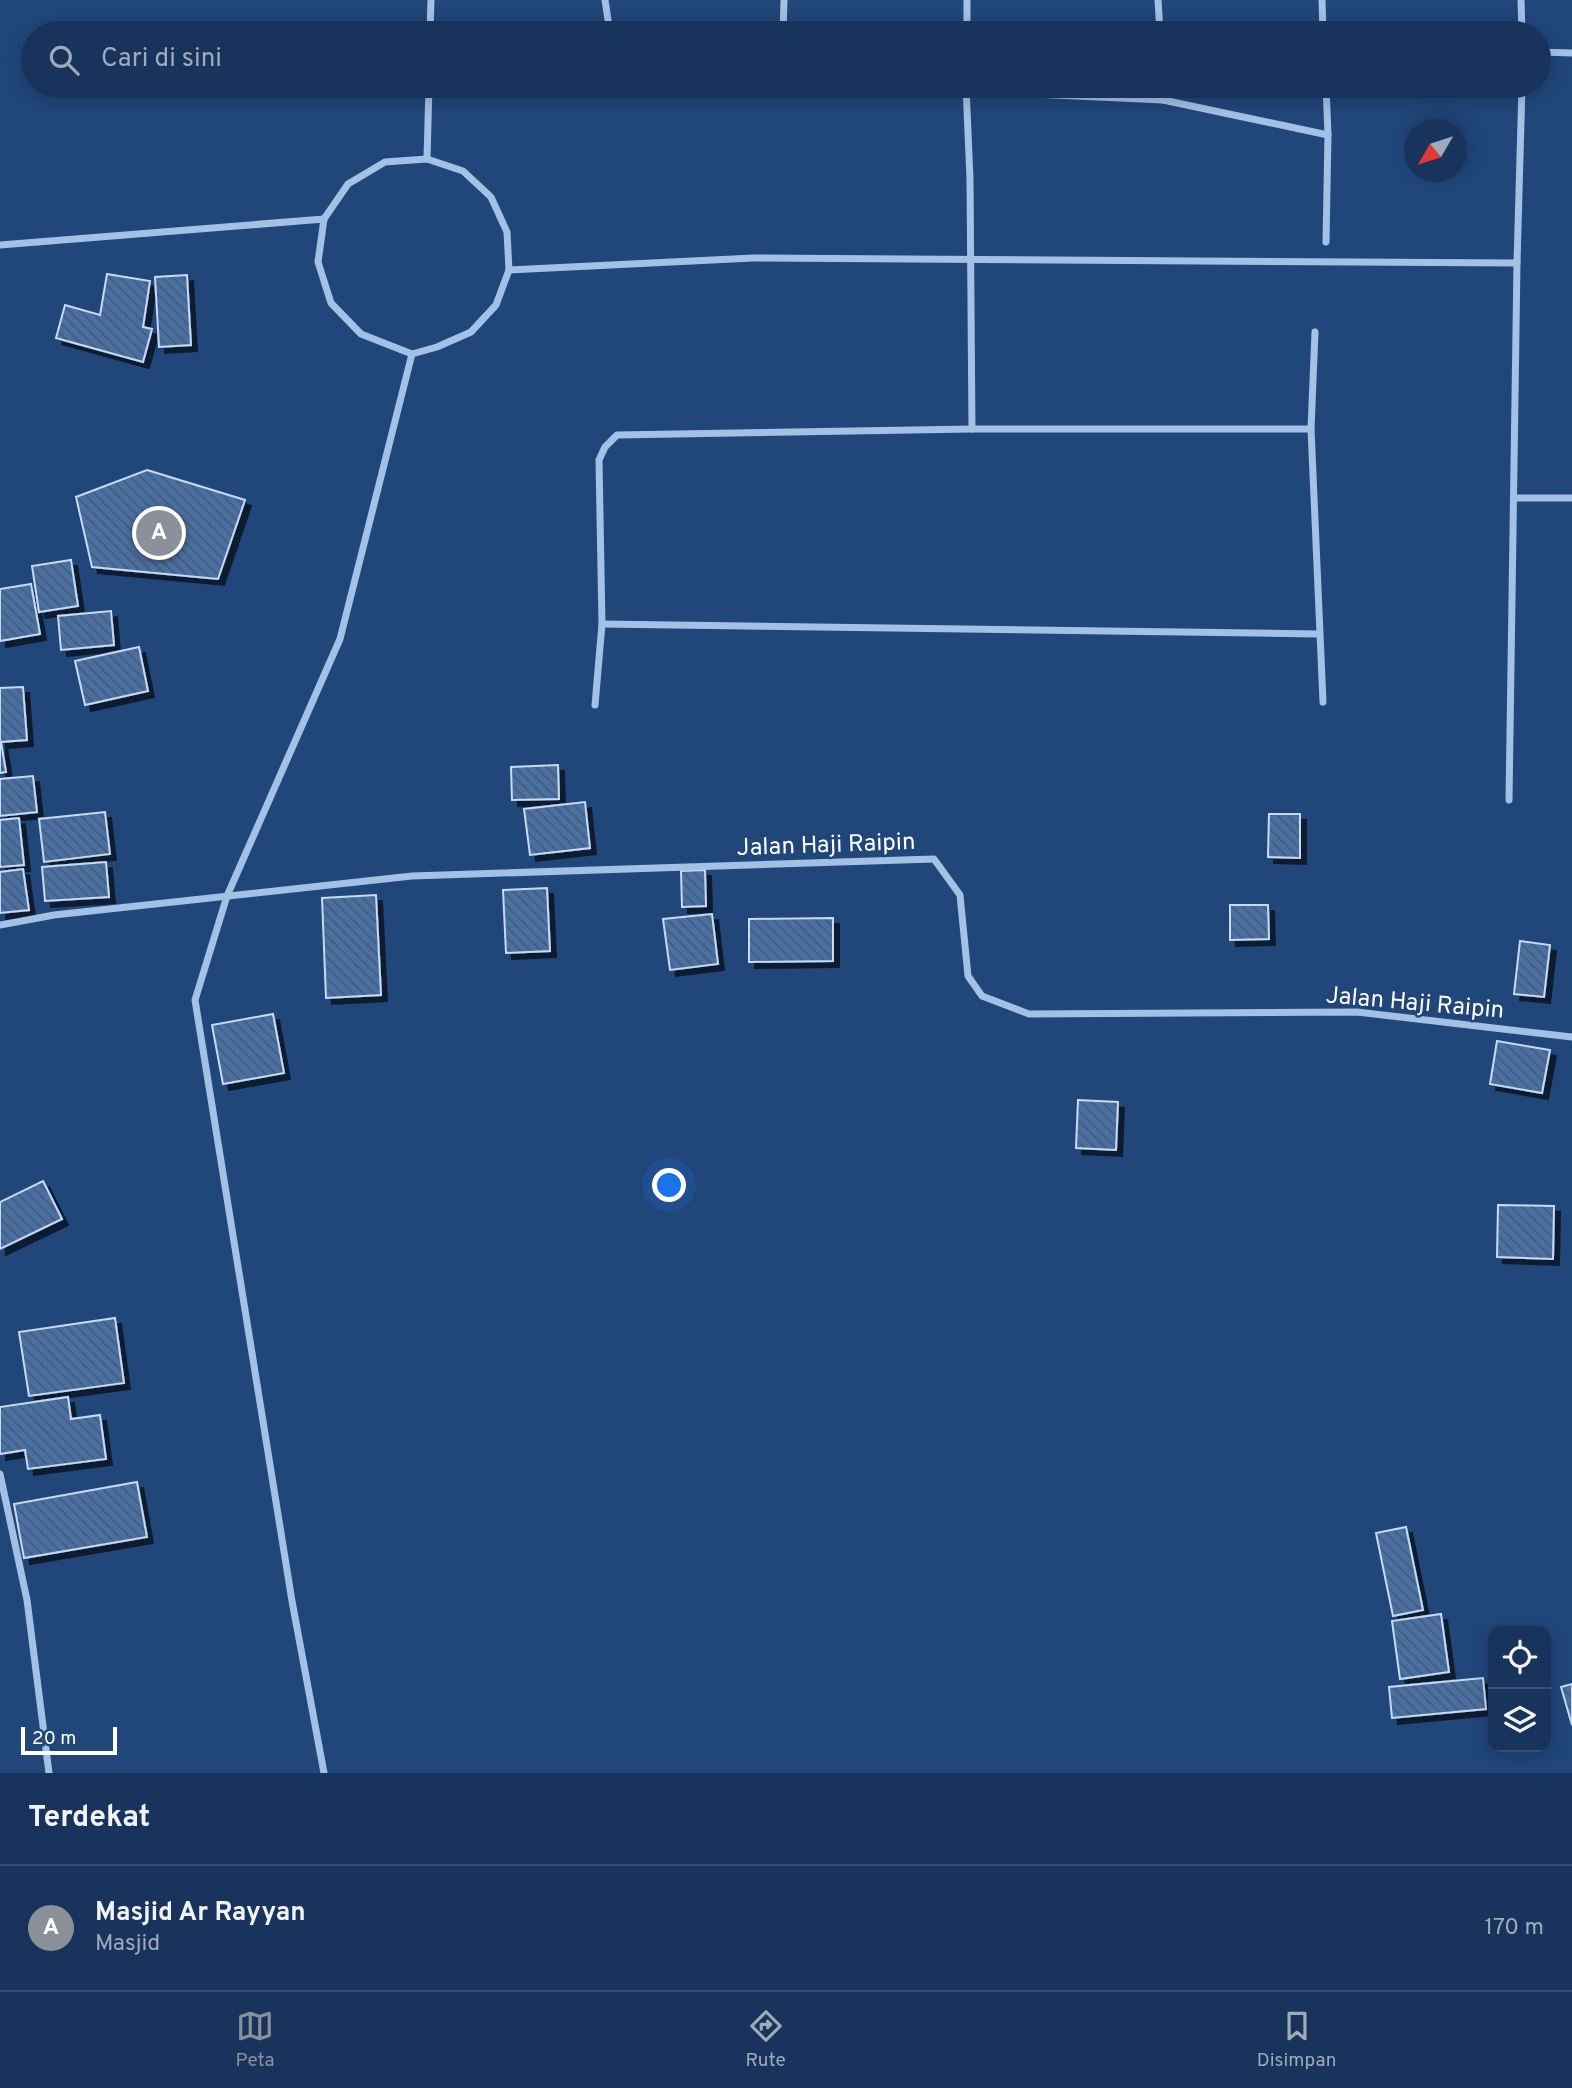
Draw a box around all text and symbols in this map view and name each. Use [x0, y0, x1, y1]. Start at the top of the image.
search box [21, 21, 1551, 98]
icon: search [45, 41, 83, 79]
text: Cari di sini [101, 43, 222, 76]
north arrow [1404, 119, 1467, 182]
pin: A [136, 507, 182, 559]
street label: Jalan Haji Raipin [736, 828, 916, 864]
street label: Jalan Haji Raipin [1324, 981, 1505, 1027]
your location [652, 1168, 686, 1202]
map controls [1488, 1626, 1551, 1752]
button: locate [1488, 1626, 1551, 1689]
button: layers [1488, 1689, 1551, 1752]
scale bar [21, 1724, 117, 1756]
text: 20 m [32, 1727, 76, 1751]
text: Terdekat [28, 1800, 150, 1837]
text: Masjid Ar Rayyan [95, 1897, 306, 1930]
text: A [43, 1914, 59, 1943]
text: 170 m [1485, 1914, 1544, 1943]
text: Masjid [95, 1930, 160, 1959]
tab: Peta [235, 2007, 275, 2073]
tab: Rute [745, 2007, 786, 2073]
tab: Disimpan [1257, 2007, 1337, 2073]

